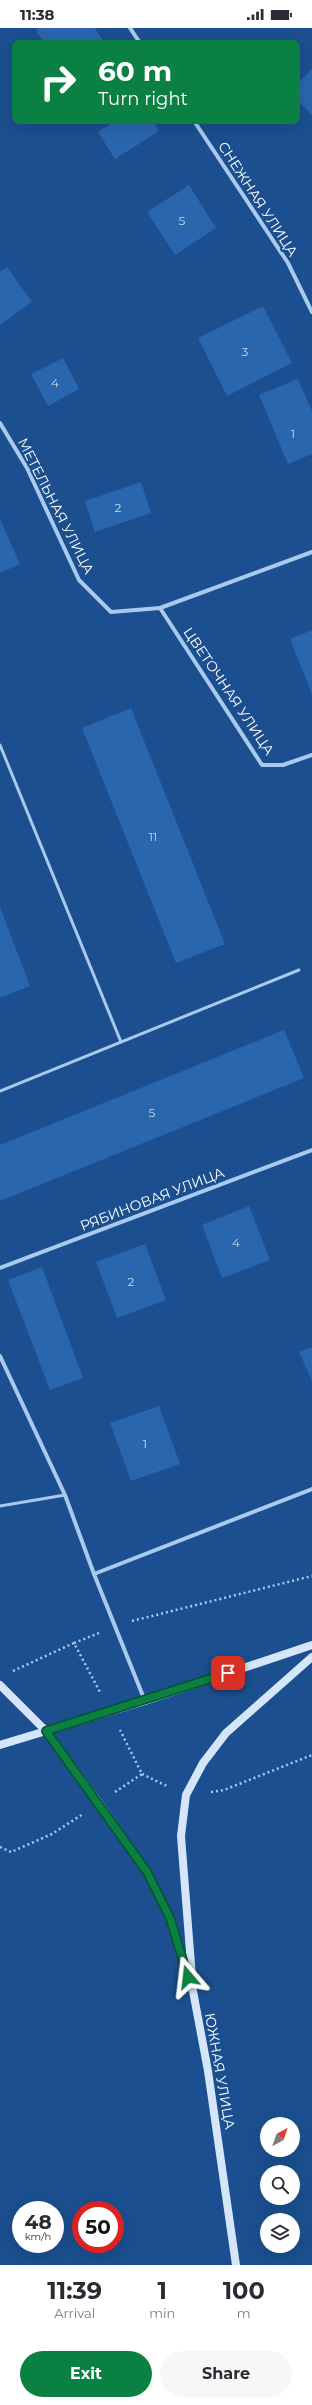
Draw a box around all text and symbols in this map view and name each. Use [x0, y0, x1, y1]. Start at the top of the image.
text: 11:38 [20, 5, 54, 24]
text: 60 m [98, 54, 172, 88]
icon: right [32, 56, 84, 108]
text: Turn right [98, 88, 188, 110]
street label: СНЕЖНАЯ УЛИЦА [214, 138, 302, 260]
house number: 5 [179, 213, 186, 228]
house number: 3 [242, 344, 249, 359]
house number: 4 [51, 375, 59, 390]
house number: 1 [291, 426, 295, 441]
street label: МЕТЕЛЬНАЯ УЛИЦА [14, 435, 98, 578]
house number: 2 [115, 500, 122, 515]
street label: ЦВЕТОЧНАЯ УЛИЦА [179, 624, 279, 759]
house number: 11 [149, 829, 157, 844]
house number: 5 [149, 1105, 156, 1120]
street label: РЯБИНОВАЯ УЛИЦА [77, 1163, 227, 1235]
house number: 4 [232, 1235, 240, 1250]
house number: 2 [128, 1274, 135, 1289]
house number: 1 [143, 1436, 147, 1451]
pin [211, 1656, 245, 1690]
icon: arrive [217, 1662, 239, 1684]
position arrow [167, 1956, 209, 1998]
street label: ЮЖНАЯ УЛИЦА [201, 2011, 239, 2131]
north arrow [260, 2117, 300, 2157]
map controls [260, 2117, 300, 2253]
button: search [260, 2165, 300, 2205]
speed limit sign: 50 [72, 2201, 124, 2253]
text: 48 [24, 2210, 52, 2234]
button: layers [260, 2213, 300, 2253]
text: km/h [25, 2230, 51, 2243]
text: 11:39 [47, 2276, 102, 2305]
text: 1 [158, 2276, 167, 2305]
text: 100 [223, 2276, 265, 2305]
text: Arrival [54, 2305, 95, 2321]
text: min [149, 2305, 175, 2321]
text: m [237, 2305, 251, 2321]
button: Exit [20, 2351, 152, 2397]
button: Share [160, 2351, 292, 2397]

